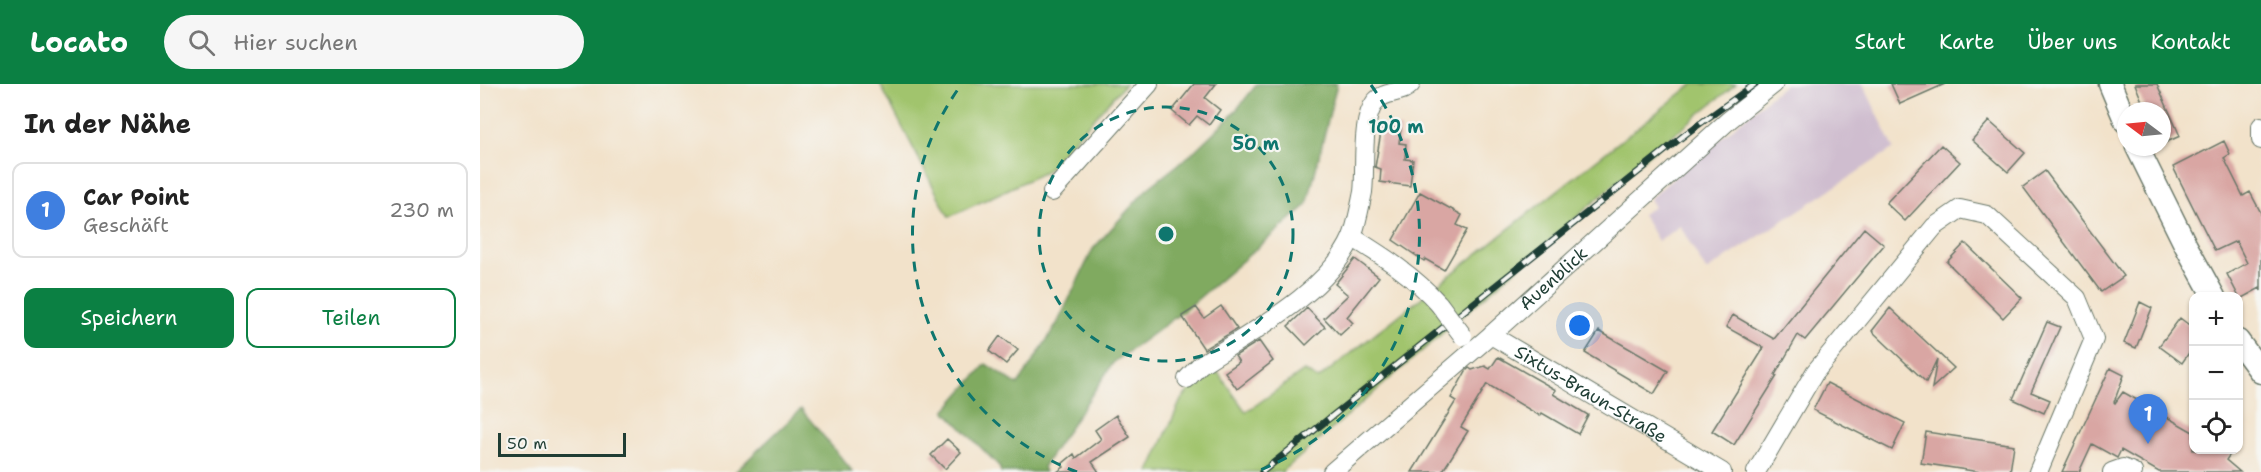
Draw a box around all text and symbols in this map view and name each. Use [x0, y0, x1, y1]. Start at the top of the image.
search box [164, 15, 584, 69]
text: Locato [30, 23, 128, 61]
icon: search [185, 26, 218, 59]
text: Hier suchen [233, 28, 358, 57]
text: Start [1855, 28, 1906, 56]
text: Karte [1939, 28, 1995, 56]
text: Über uns [2028, 28, 2118, 56]
text: Kontakt [2151, 28, 2231, 56]
north arrow [2117, 102, 2171, 156]
text: In der Nähe [24, 106, 191, 141]
text: 100 m [1368, 115, 1424, 139]
text: 50 m [1233, 132, 1280, 156]
text: Car Point [83, 183, 190, 212]
text: 1 [41, 197, 50, 223]
text: 230 m [389, 197, 454, 223]
text: Geschäft [83, 212, 169, 238]
centre of rings [1156, 224, 1176, 244]
street label: Auenblick [1514, 242, 1593, 316]
button: Speichern [24, 288, 234, 348]
button: Teilen [246, 288, 456, 348]
map controls [2189, 292, 2243, 454]
button: + [2189, 292, 2243, 346]
your location [1565, 311, 1594, 340]
street label: Sixtus-Braun-Straße [1510, 340, 1671, 449]
button: − [2189, 346, 2243, 400]
pin: 1 [2128, 394, 2168, 444]
button: locate [2189, 400, 2243, 454]
scale bar [498, 430, 626, 458]
text: 50 m [507, 433, 547, 454]

